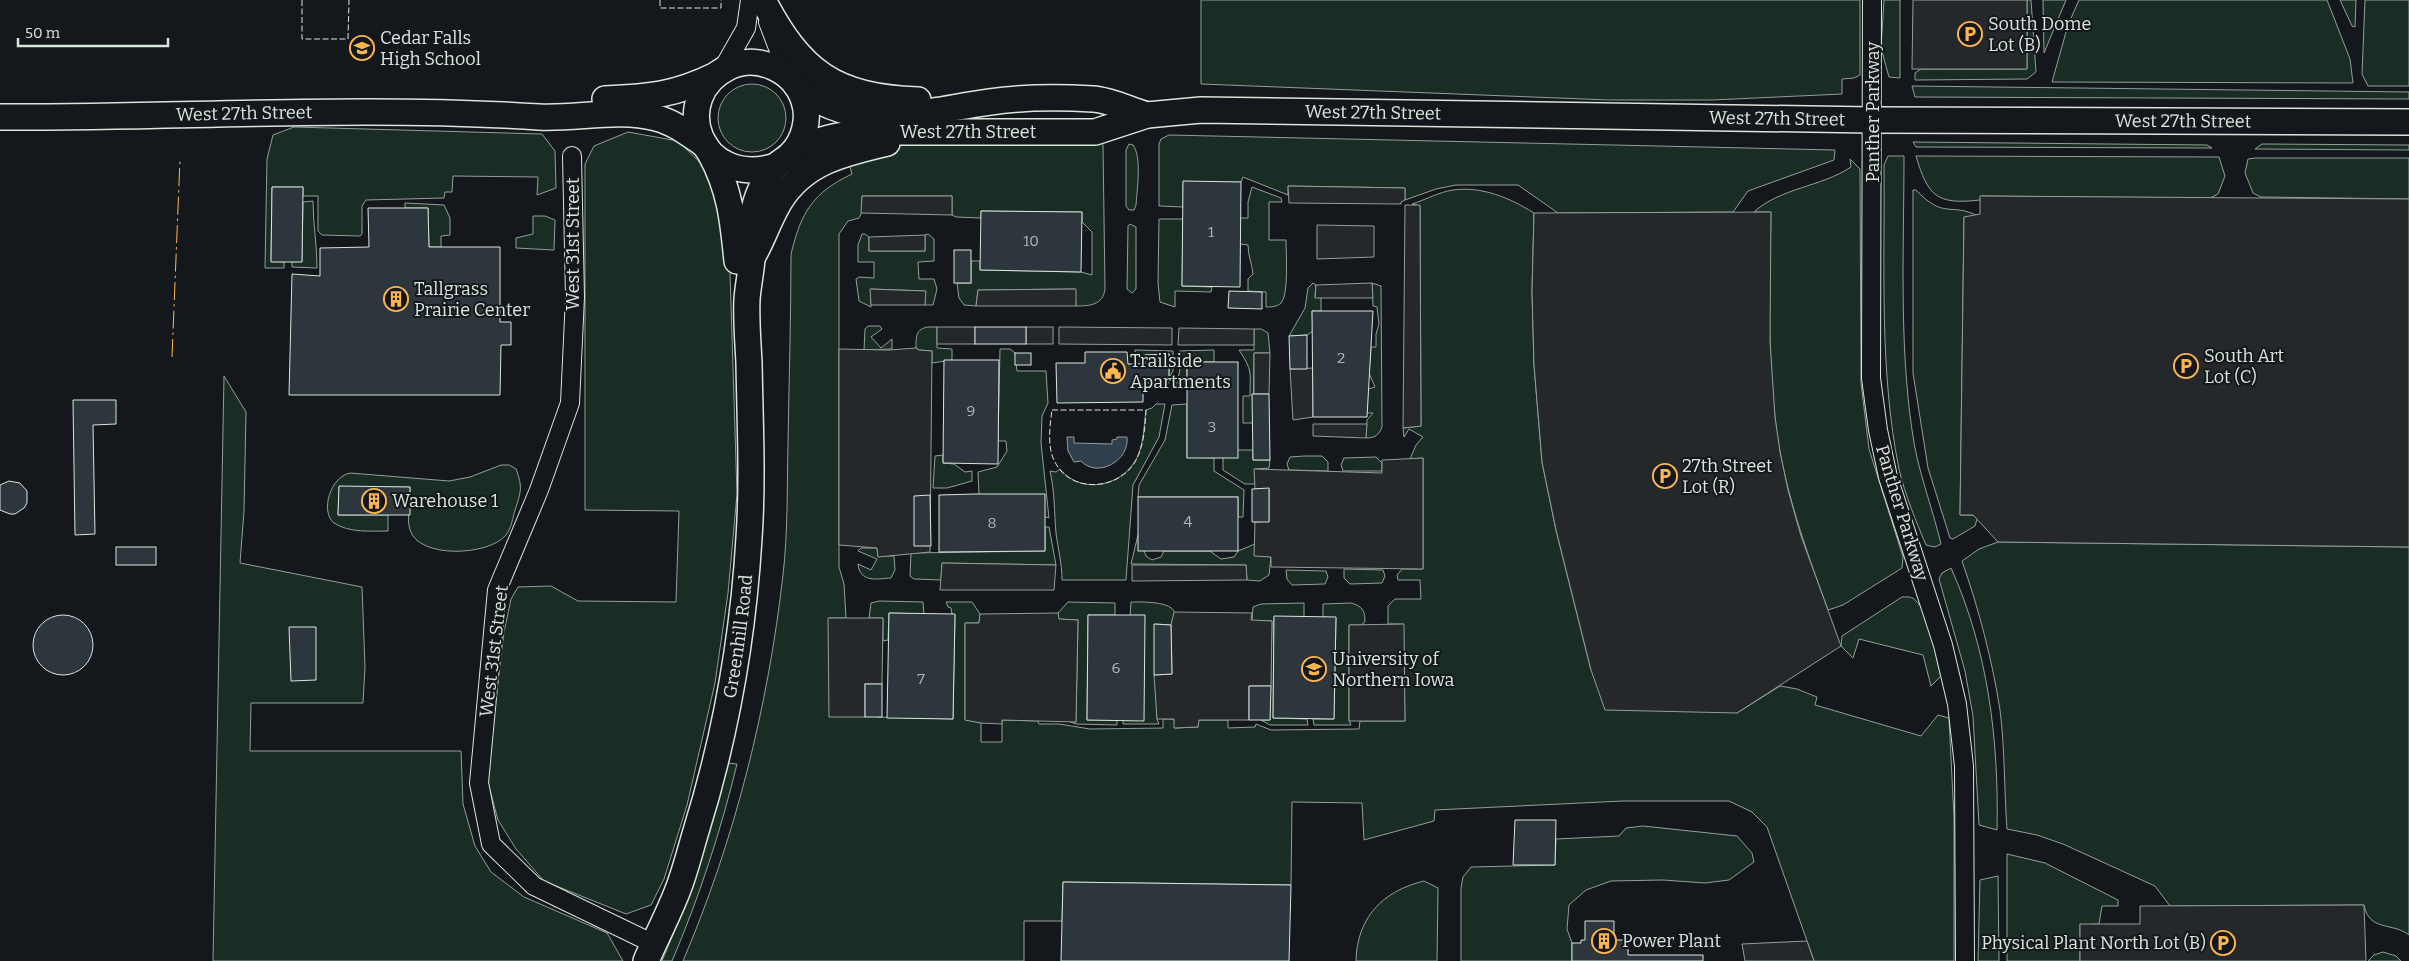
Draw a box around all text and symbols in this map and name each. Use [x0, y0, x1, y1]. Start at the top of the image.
place label: South Dome Lot (B) [1988, 13, 2091, 56]
scale bar [18, 15, 168, 47]
parking icon: South Dome Lot (B) [1957, 21, 1983, 47]
text: 50 m [25, 24, 61, 42]
place label: Cedar Falls High School [380, 27, 481, 70]
school or university icon: Cedar Falls High School [349, 35, 375, 61]
street label: Panther Parkway [1862, 41, 1884, 183]
street label: West 27th Street [176, 101, 313, 126]
street label: West 27th Street [1305, 101, 1442, 125]
street label: West 27th Street [1709, 107, 1846, 131]
street label: West 27th Street [2115, 110, 2252, 132]
street label: West 27th Street [900, 121, 1037, 143]
street label: West 31st Street [562, 177, 584, 310]
house number: 1 [1208, 223, 1214, 241]
house number: 10 [1023, 232, 1039, 250]
place label: Tallgrass Prairie Center [414, 278, 530, 321]
building icon: Tallgrass Prairie Center [383, 286, 409, 312]
place label: South Art Lot (C) [2204, 345, 2285, 388]
house number: 2 [1337, 349, 1345, 367]
place label: Trailside Apartments [1130, 350, 1231, 393]
parking icon: South Art Lot (C) [2173, 353, 2199, 379]
public building icon: Trailside Apartments [1100, 358, 1126, 384]
house number: 9 [967, 402, 975, 420]
house number: 3 [1208, 418, 1216, 436]
street label: Panther Parkway [1871, 442, 1933, 584]
place label: 27th Street Lot (R) [1682, 455, 1773, 498]
parking icon: 27th Street Lot (R) [1652, 463, 1678, 489]
building icon: Warehouse 1 [361, 488, 387, 514]
place label: Warehouse 1 [392, 490, 499, 512]
house number: 4 [1184, 513, 1193, 531]
house number: 8 [987, 514, 997, 532]
street label: Greenhill Road [718, 573, 757, 700]
street label: West 31st Street [475, 583, 513, 718]
place label: University of Northern Iowa [1332, 648, 1454, 691]
school or university icon: University of Northern Iowa [1301, 656, 1327, 682]
house number: 6 [1112, 659, 1121, 677]
house number: 7 [917, 670, 925, 688]
building icon: Power Plant [1591, 928, 1617, 954]
place label: Power Plant [1622, 930, 1722, 952]
parking icon: Physical Plant North Lot (B) [2210, 930, 2236, 956]
place label: Physical Plant North Lot (B) [1981, 932, 2206, 954]

